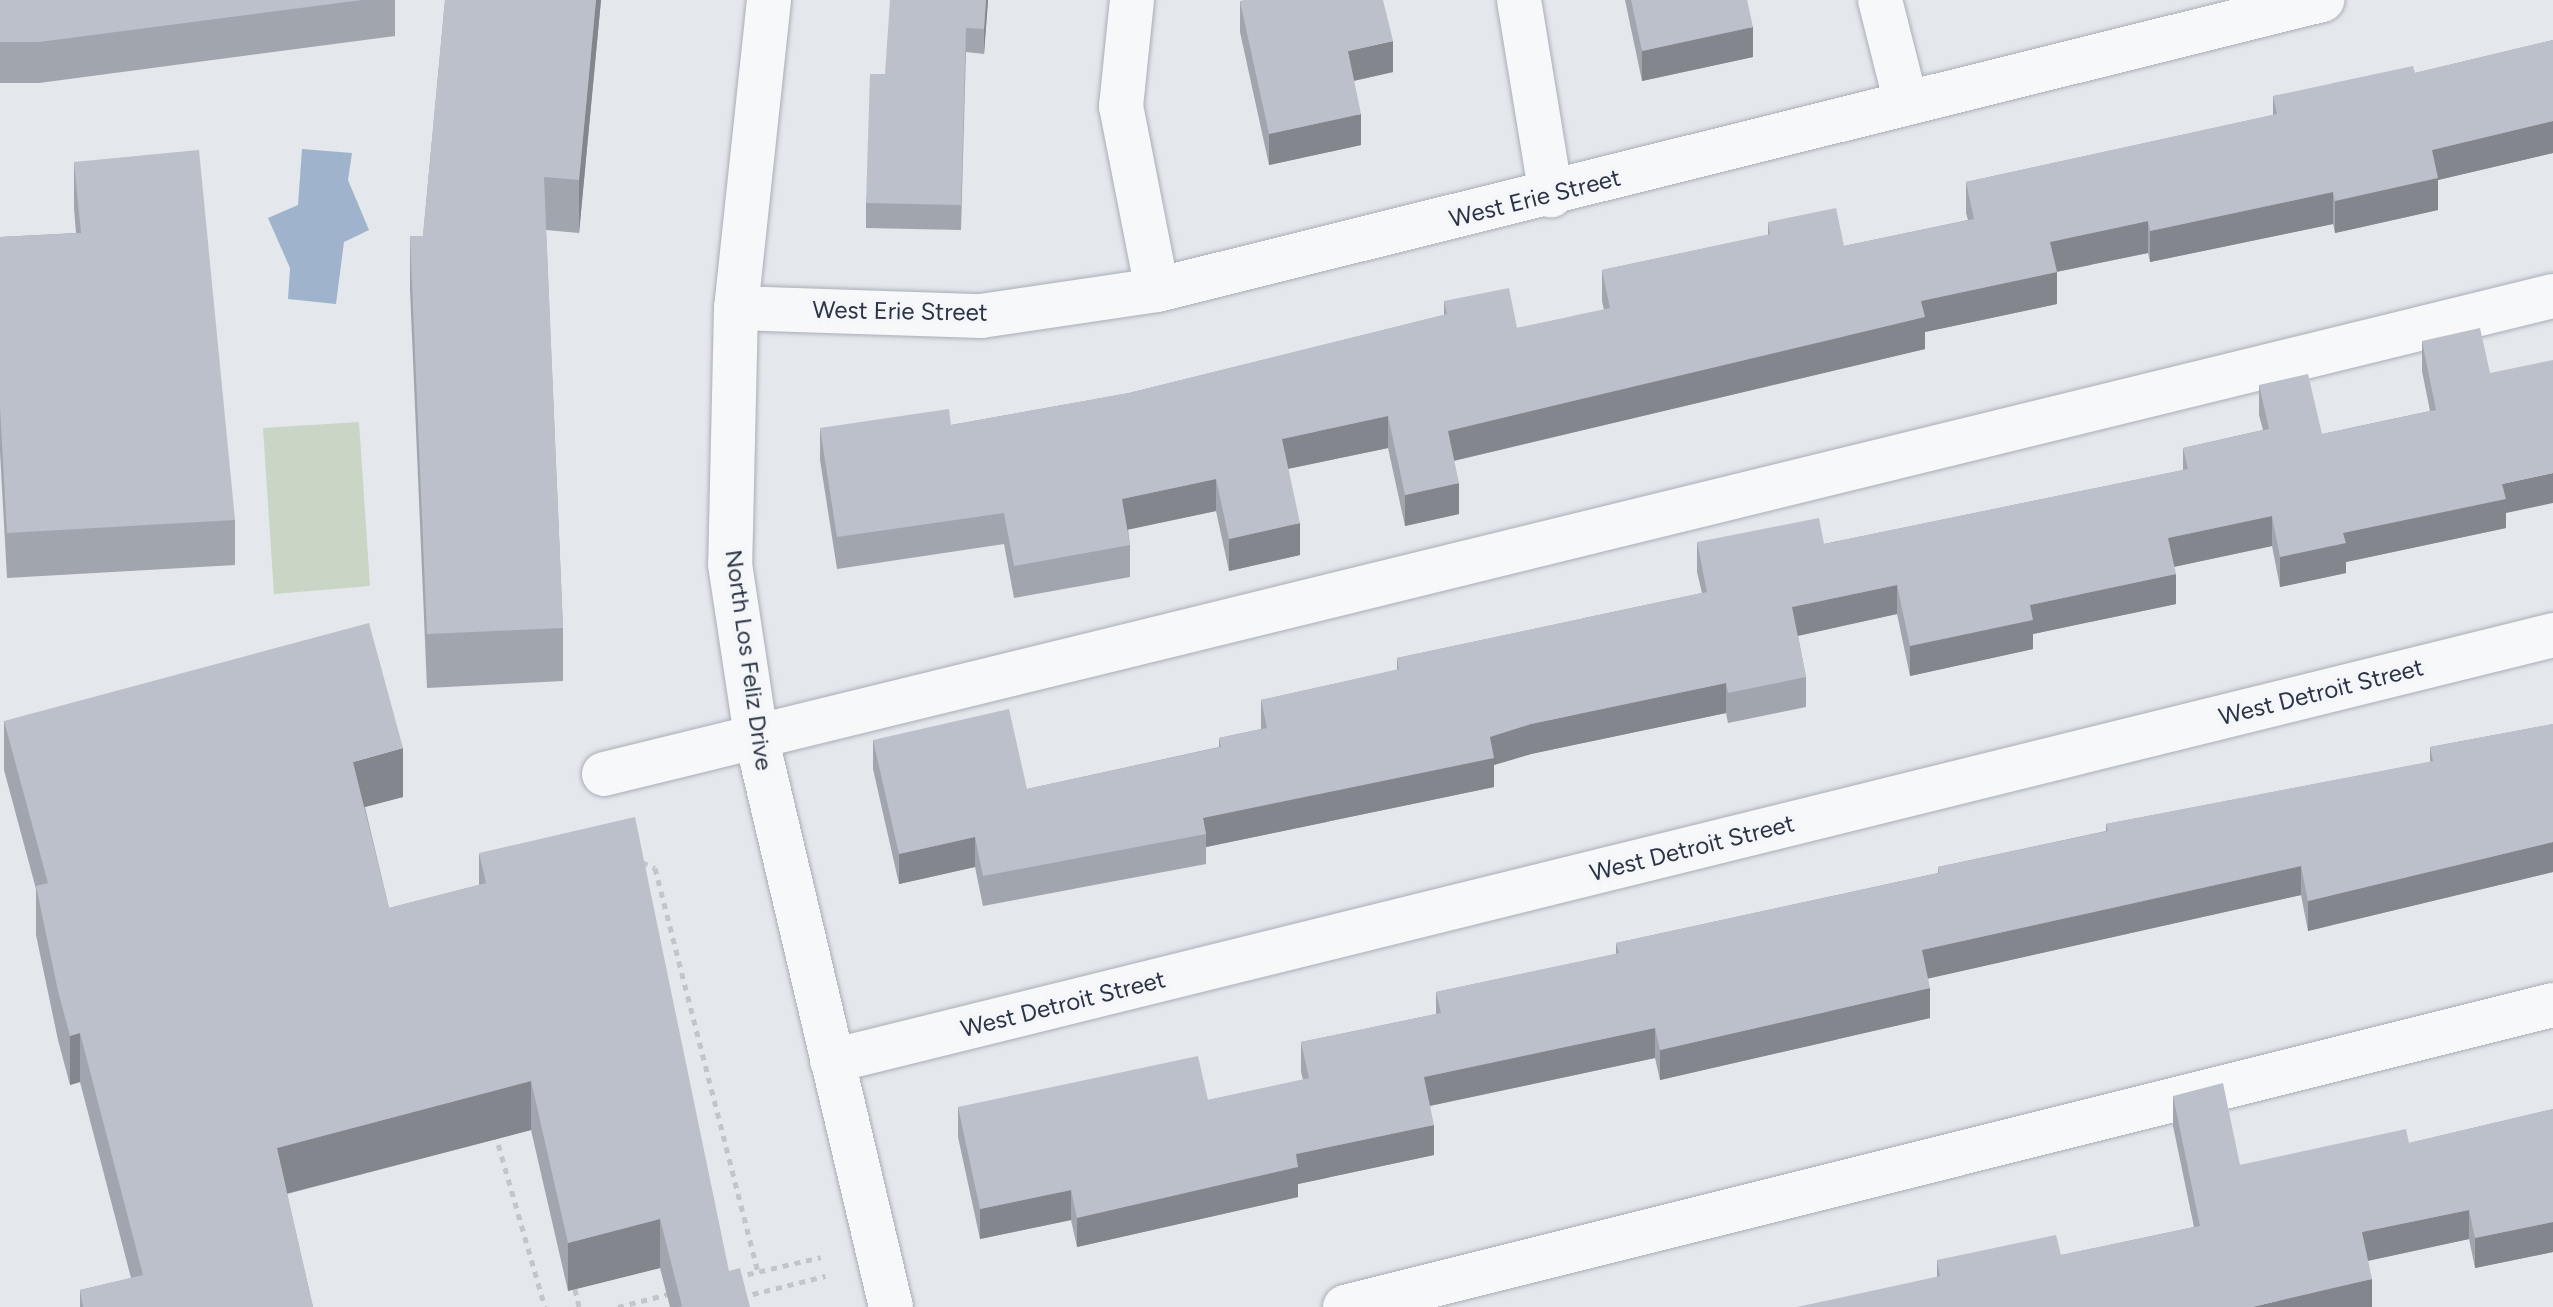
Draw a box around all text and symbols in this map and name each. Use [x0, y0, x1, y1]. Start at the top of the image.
street label: West Erie Street [1446, 163, 1624, 233]
street label: West Erie Street [812, 295, 988, 327]
street label: North Los Feliz Drive [719, 548, 779, 772]
street label: West Detroit Street [2216, 653, 2426, 731]
street label: West Detroit Street [1587, 809, 1797, 887]
street label: West Detroit Street [958, 965, 1168, 1043]

